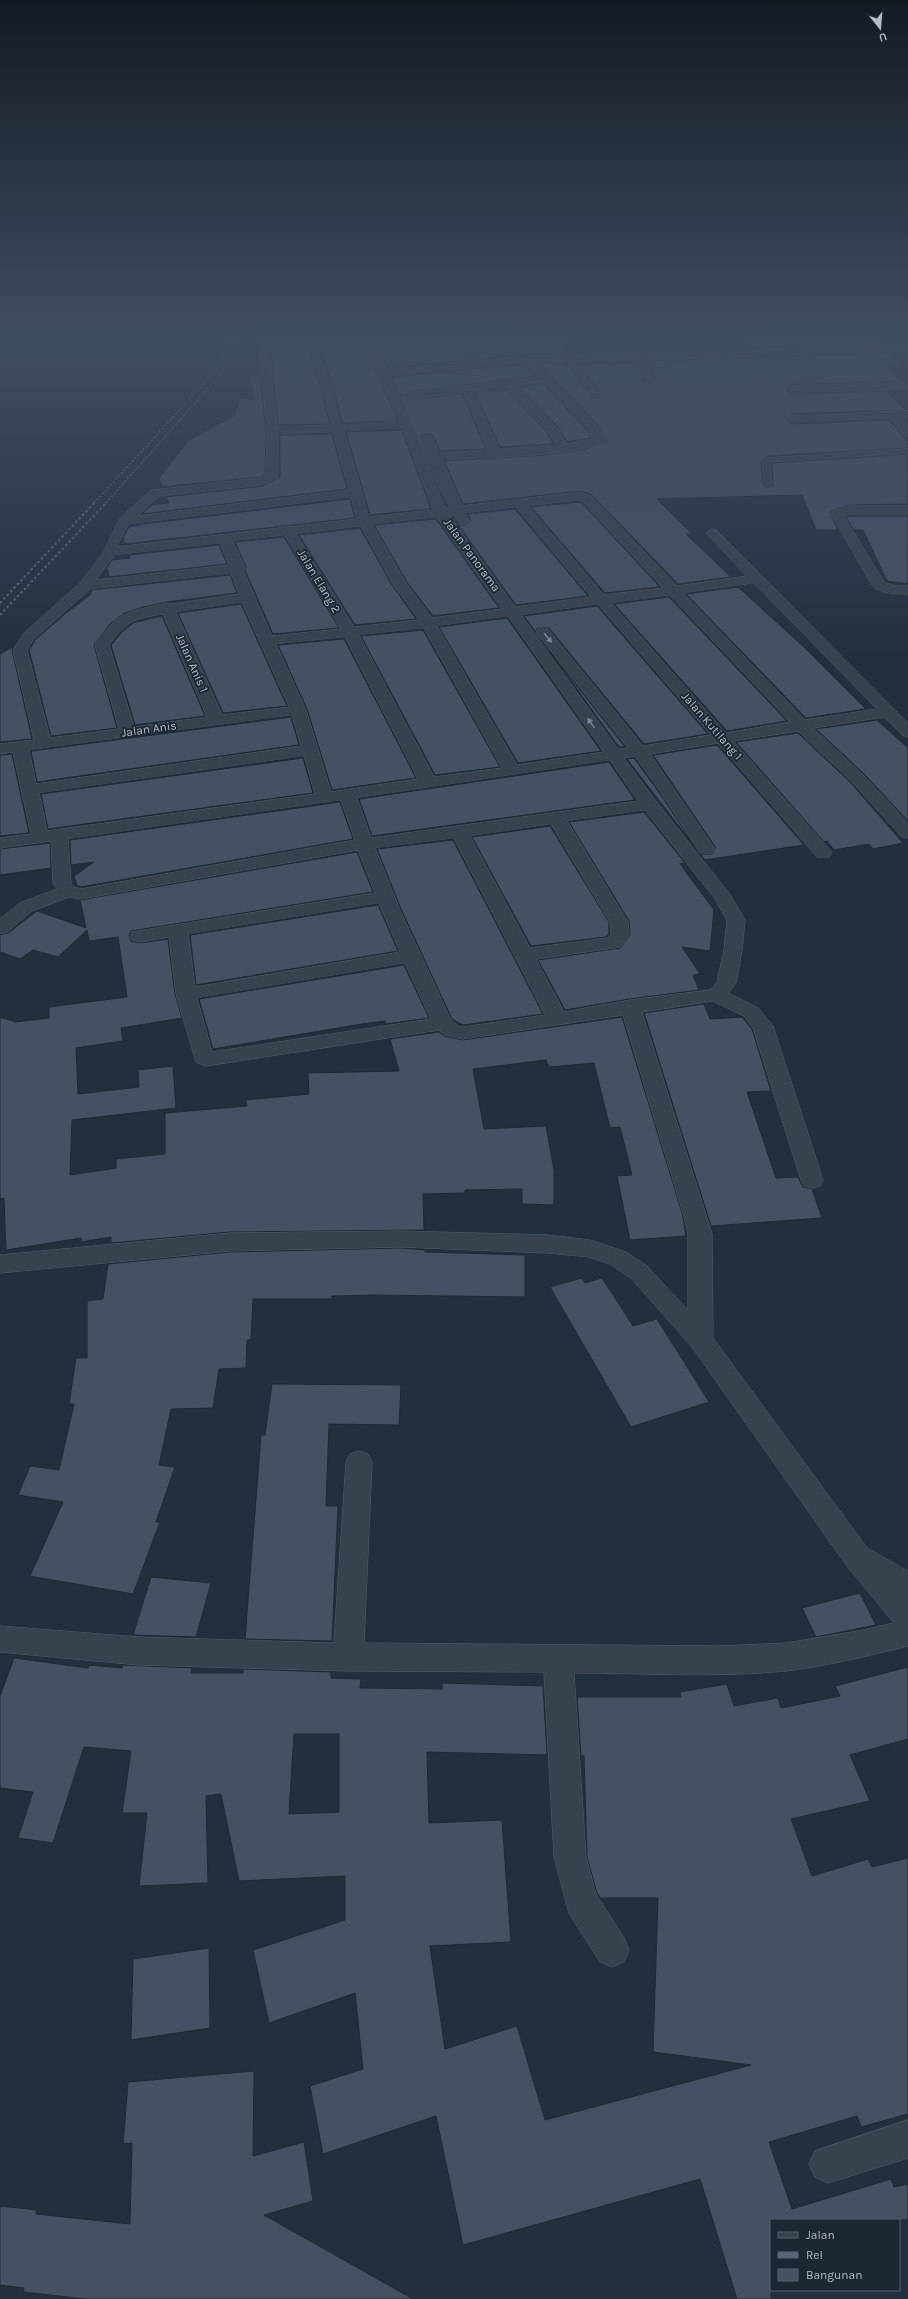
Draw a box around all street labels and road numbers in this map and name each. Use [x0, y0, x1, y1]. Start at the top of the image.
street label: Jalan Panorama [441, 516, 503, 594]
street label: Jalan Elang 2 [294, 547, 344, 616]
street label: Jalan Anis 1 [173, 632, 211, 694]
street label: Jalan Kutilang 1 [679, 689, 745, 763]
street label: Jalan Anis [121, 718, 177, 740]

